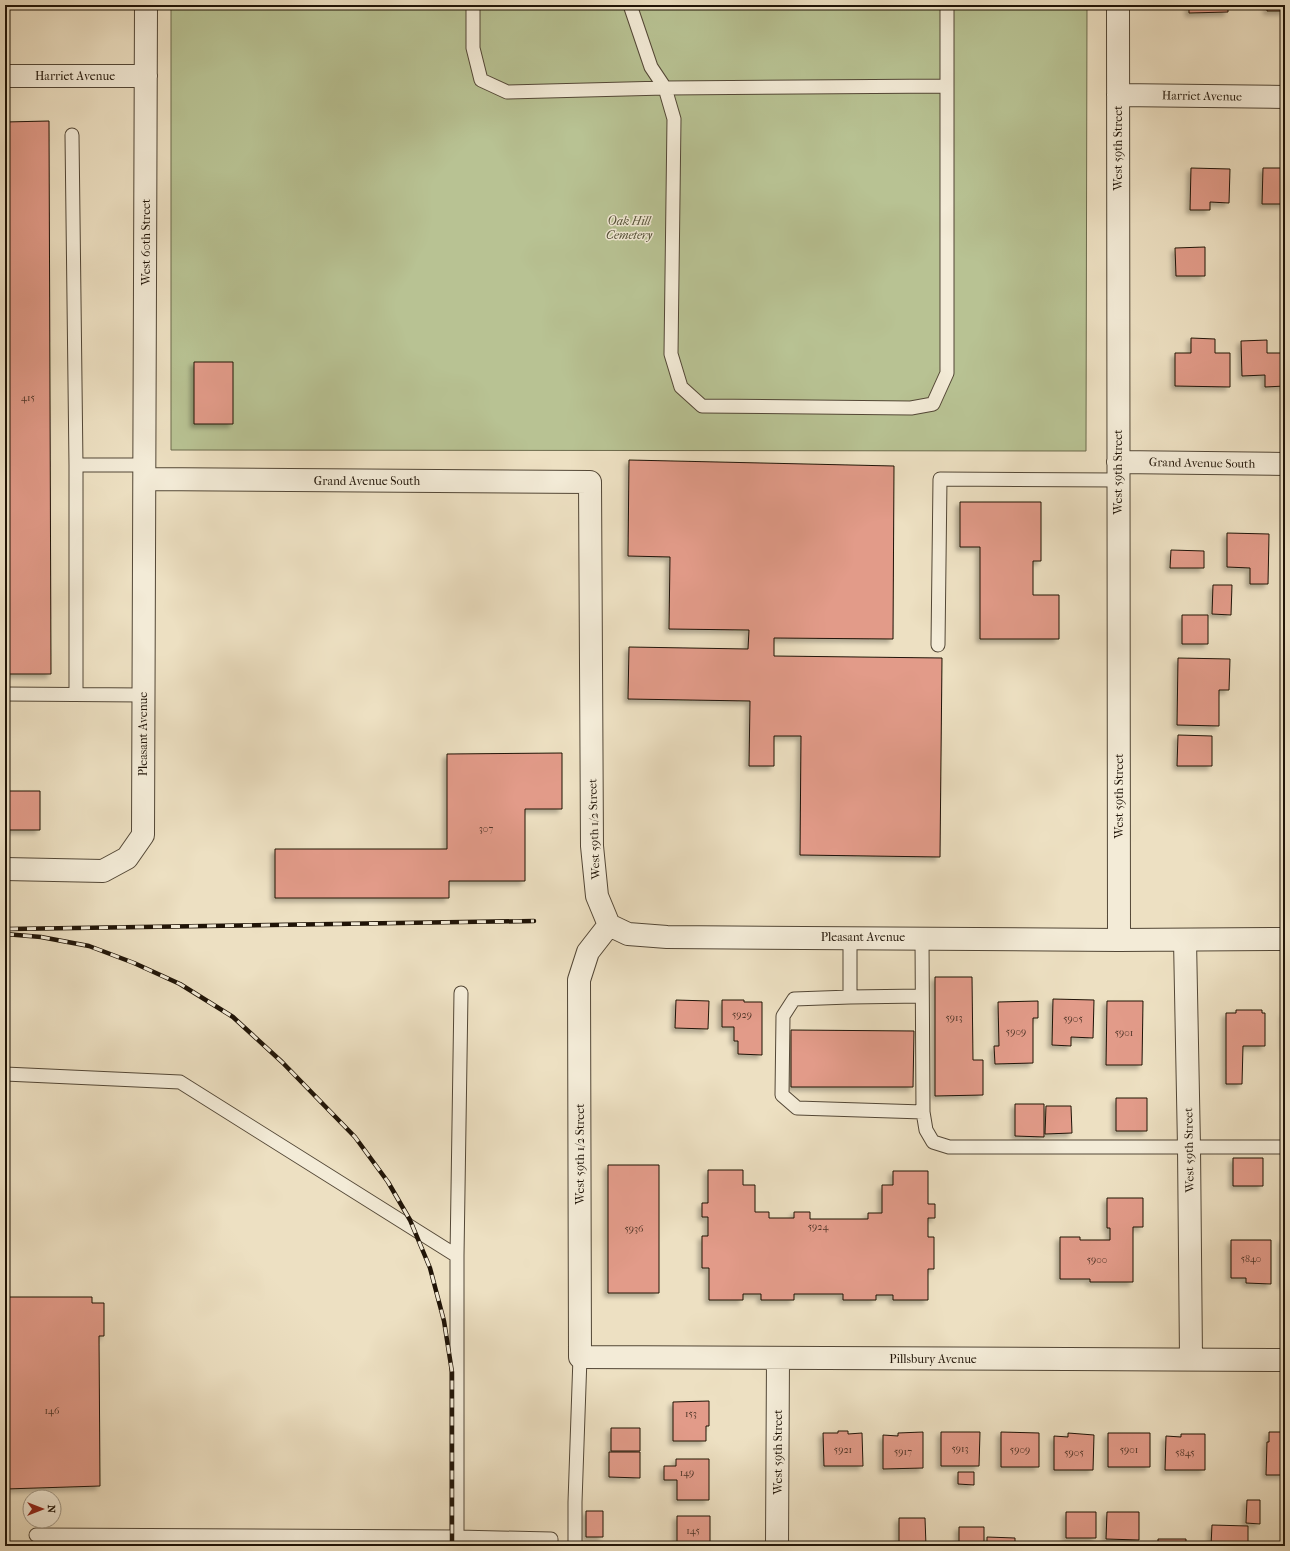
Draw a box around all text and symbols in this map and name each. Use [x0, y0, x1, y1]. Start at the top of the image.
street label: Harriet Avenue [35, 69, 115, 83]
street label: Harriet Avenue [1162, 88, 1242, 104]
street label: West 59th Street [1111, 105, 1125, 191]
street label: West 60th Street [139, 198, 153, 286]
park label: Oak Hill Cemetery [606, 214, 653, 242]
house number: 415 [21, 392, 35, 404]
street label: West 59th Street [1111, 429, 1125, 515]
street label: Grand Avenue South [1149, 455, 1256, 471]
street label: Grand Avenue South [314, 474, 420, 488]
street label: Pleasant Avenue [136, 692, 150, 776]
street label: West 59th Street [1112, 753, 1126, 839]
street label: West 59th 1/2 Street [585, 778, 603, 881]
house number: 307 [479, 823, 493, 835]
street label: Pleasant Avenue [821, 930, 905, 944]
house number: 5929 [732, 1009, 752, 1021]
house number: 5913 [945, 1012, 963, 1024]
house number: 5905 [1063, 1013, 1083, 1025]
house number: 5909 [1006, 1026, 1026, 1038]
house number: 5901 [1115, 1027, 1133, 1039]
street label: West 59th 1/2 Street [573, 1103, 587, 1205]
street label: West 59th Street [1181, 1107, 1197, 1194]
house number: 5924 [808, 1221, 829, 1233]
house number: 5936 [624, 1223, 644, 1235]
house number: 5840 [1241, 1253, 1261, 1265]
house number: 5900 [1087, 1254, 1107, 1266]
street label: Pillsbury Avenue [889, 1352, 977, 1366]
house number: 146 [45, 1405, 60, 1417]
house number: 153 [685, 1408, 697, 1420]
street label: West 59th Street [771, 1409, 785, 1495]
house number: 5913 [951, 1443, 969, 1455]
house number: 5921 [834, 1444, 852, 1456]
house number: 5909 [1010, 1444, 1030, 1456]
house number: 5901 [1120, 1444, 1138, 1456]
house number: 5917 [894, 1446, 912, 1458]
house number: 5905 [1064, 1447, 1084, 1459]
house number: 5845 [1175, 1447, 1195, 1459]
house number: 149 [680, 1467, 694, 1479]
north arrow [22, 1489, 62, 1529]
text: N [45, 1505, 58, 1514]
house number: 145 [686, 1525, 700, 1537]

